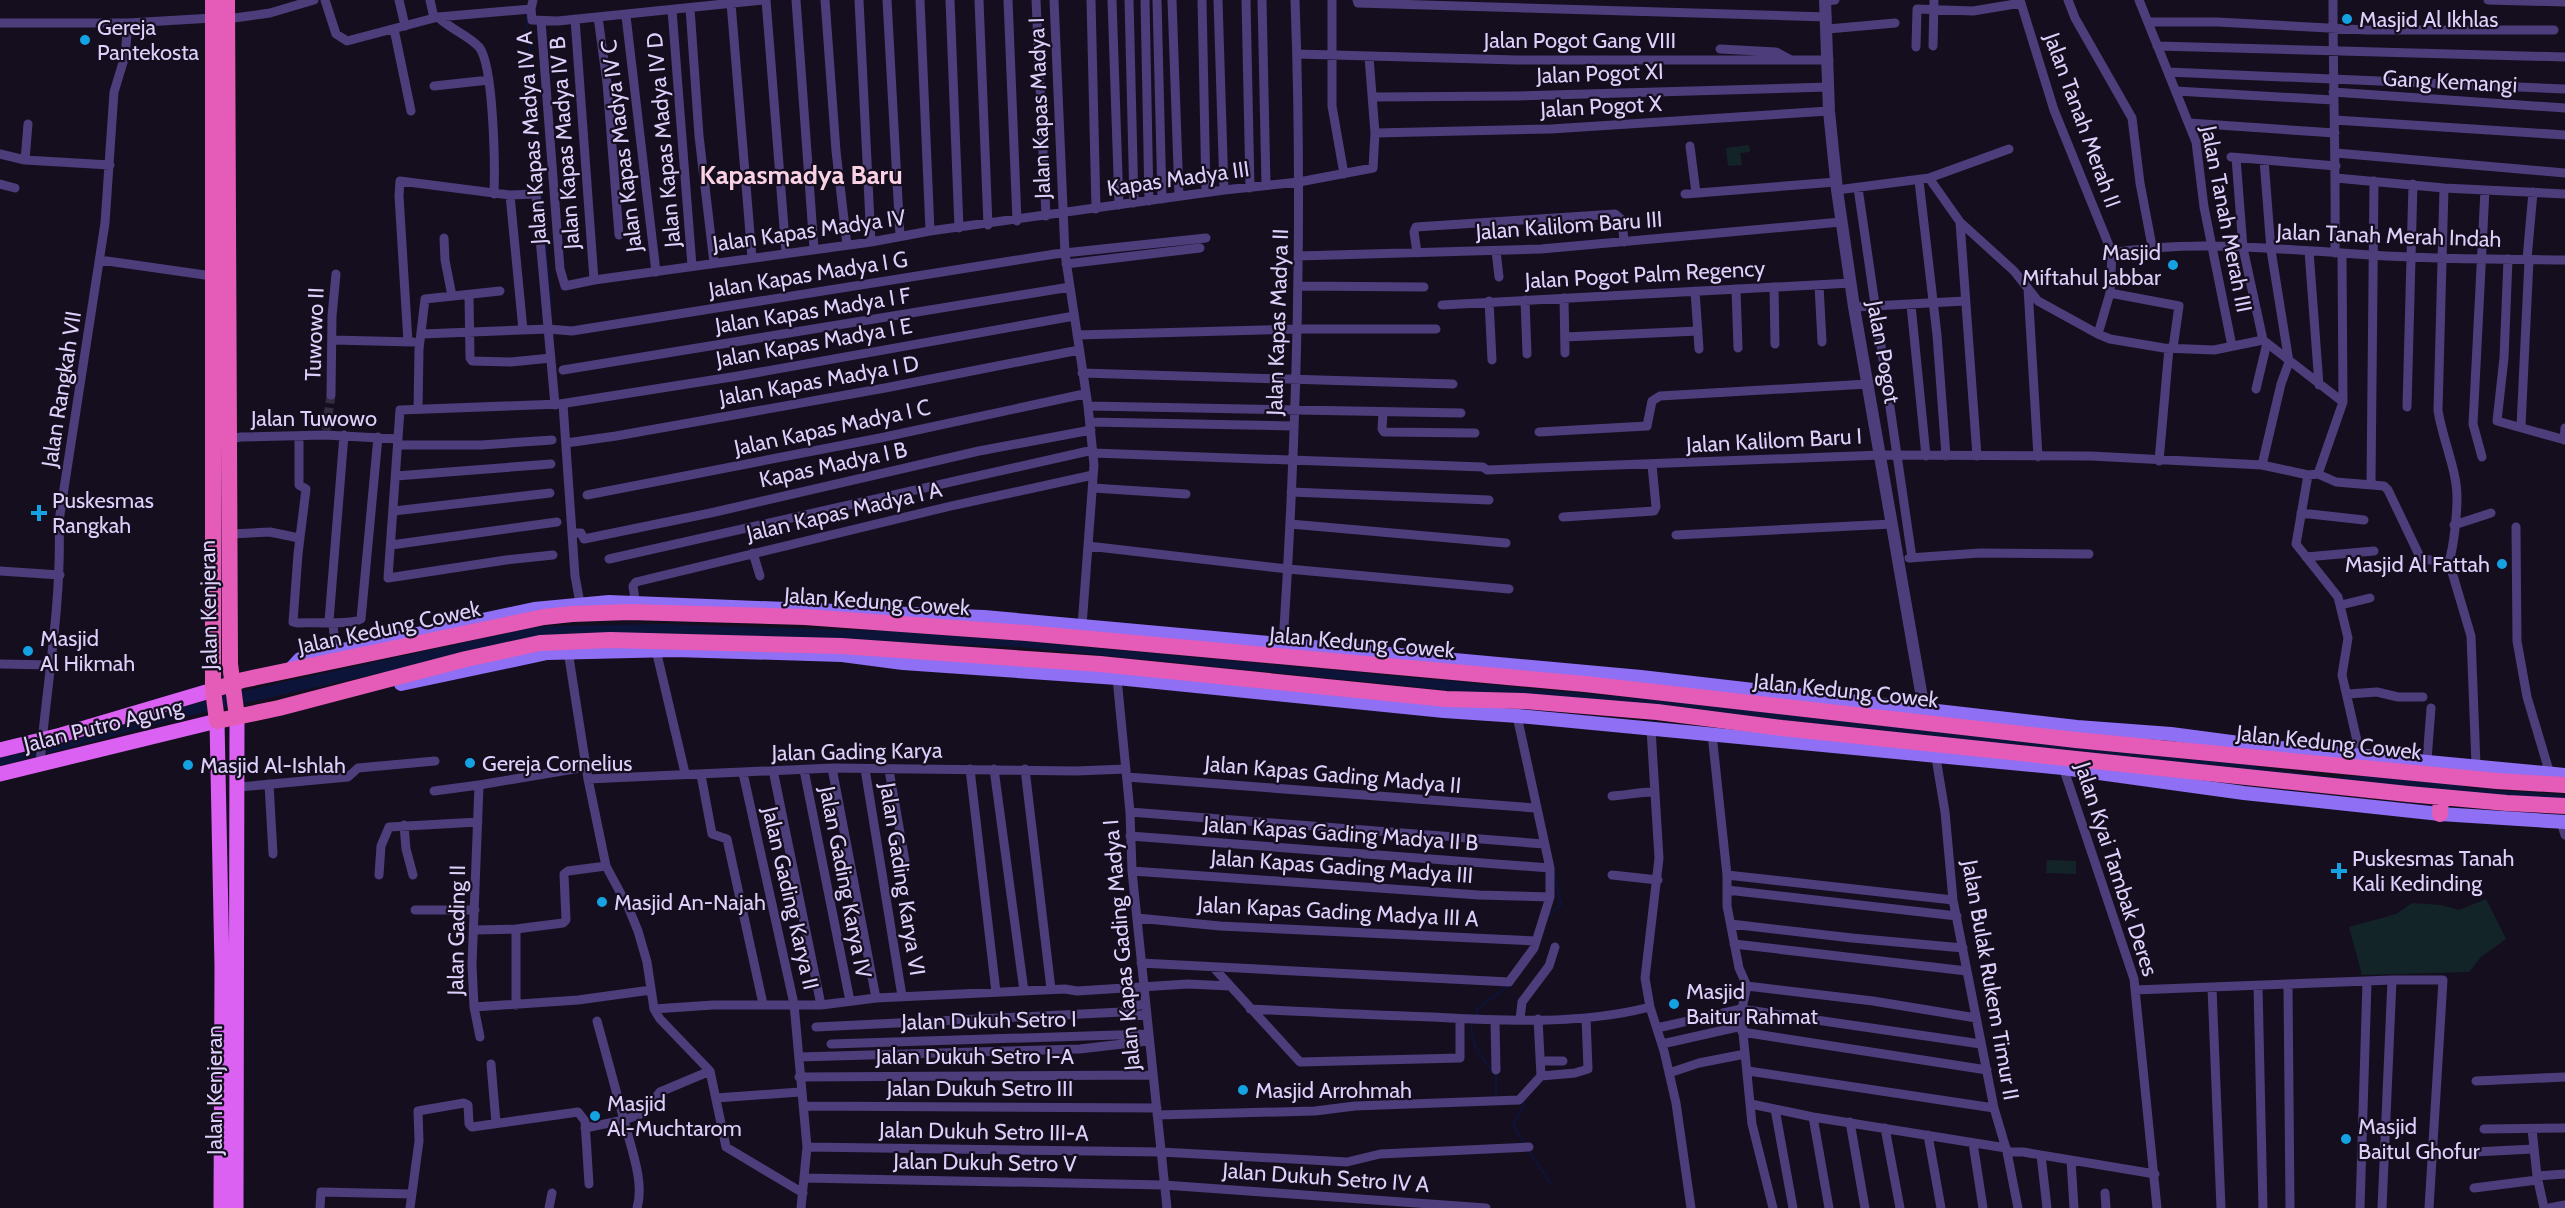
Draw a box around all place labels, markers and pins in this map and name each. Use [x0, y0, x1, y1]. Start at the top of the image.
place label: Masjid Al Ikhlas [2359, 6, 2498, 33]
marker: Masjid Al Ikhlas [2340, 12, 2354, 26]
place label: Gereja Pantekosta [97, 14, 200, 66]
marker: Gereja Pantekosta [78, 33, 92, 47]
place label: Masjid Miftahul Jabbar [2022, 239, 2161, 291]
marker: Masjid Miftahul Jabbar [2166, 258, 2180, 272]
place label: Puskesmas Rangkah [52, 487, 154, 539]
marker: Puskesmas Rangkah [30, 504, 48, 522]
place label: Masjid Al Fattah [2345, 551, 2490, 578]
marker: Masjid Al Fattah [2495, 557, 2509, 571]
place label: Masjid Al Hikmah [40, 625, 135, 677]
marker: Masjid Al Hikmah [21, 644, 35, 658]
place label: Gereja Cornelius [482, 750, 632, 777]
place label: Masjid Al-Ishlah [200, 752, 346, 779]
marker: Gereja Cornelius [463, 756, 477, 770]
marker: Masjid Al-Ishlah [181, 758, 195, 772]
place label: Puskesmas Tanah Kali Kedinding [2352, 845, 2514, 897]
marker: Puskesmas Tanah Kali Kedinding [2330, 862, 2348, 880]
place label: Masjid An-Najah [614, 889, 766, 916]
marker: Masjid An-Najah [595, 895, 609, 909]
place label: Masjid Baitur Rahmat [1686, 978, 1818, 1030]
marker: Masjid Baitur Rahmat [1667, 997, 1681, 1011]
place label: Masjid Arrohmah [1255, 1077, 1412, 1104]
marker: Masjid Arrohmah [1236, 1083, 1250, 1097]
place label: Masjid Al-Muchtarom [607, 1090, 742, 1142]
marker: Masjid Al-Muchtarom [588, 1109, 602, 1123]
place label: Masjid Baitul Ghofur [2358, 1113, 2480, 1165]
marker: Masjid Baitul Ghofur [2339, 1132, 2353, 1146]

